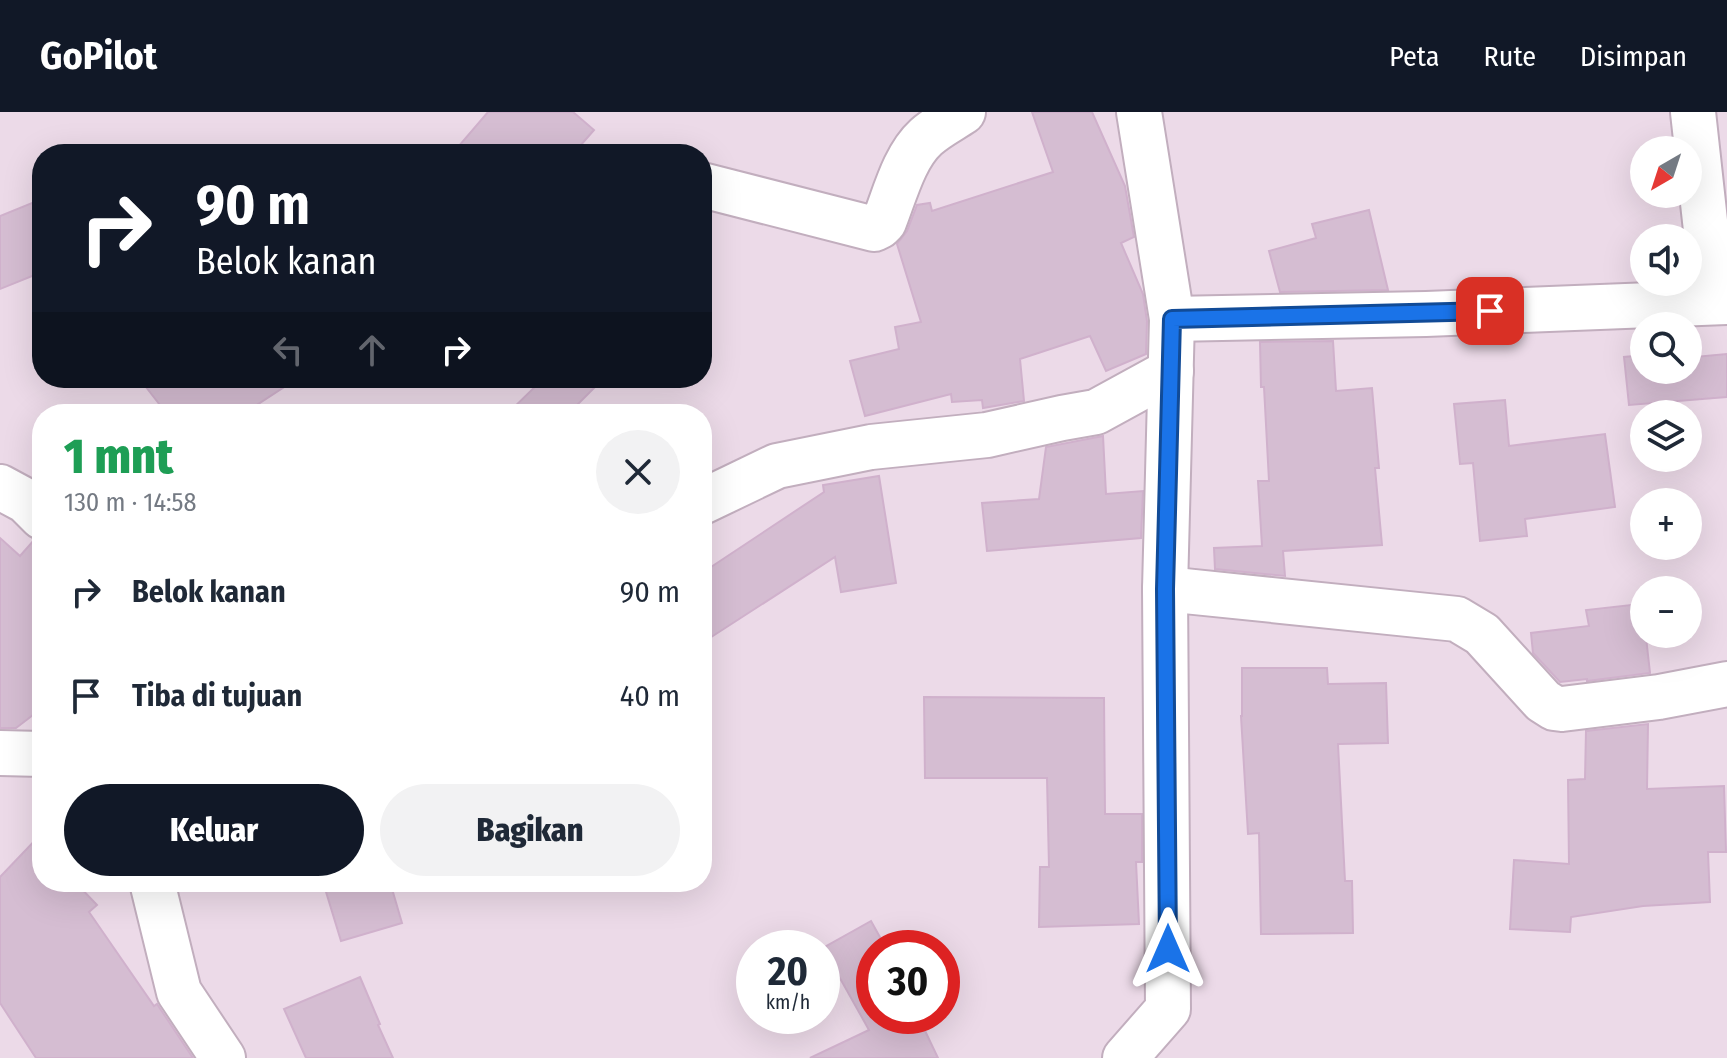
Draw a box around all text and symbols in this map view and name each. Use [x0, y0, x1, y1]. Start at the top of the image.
text: GoPilot [40, 33, 157, 79]
text: Peta [1389, 40, 1440, 73]
text: Rute [1484, 40, 1536, 73]
text: Disimpan [1580, 40, 1687, 73]
north arrow [1630, 136, 1702, 208]
map controls [1630, 136, 1702, 648]
text: 90 m [196, 172, 310, 239]
icon: right [64, 176, 168, 280]
button: sound [1630, 224, 1702, 296]
text: Belok kanan [196, 240, 376, 284]
pin [1456, 277, 1524, 345]
icon: arrive [1468, 289, 1512, 333]
button: search [1630, 312, 1702, 384]
icon: left [266, 328, 310, 372]
icon: ahead [350, 328, 394, 372]
icon: right [434, 328, 478, 372]
button: layers [1630, 400, 1702, 472]
text: 1 mnt [64, 428, 173, 486]
button: close [596, 430, 680, 514]
text: 130 m · 14:58 [64, 487, 197, 518]
button: + [1630, 488, 1702, 560]
icon: right [64, 570, 108, 614]
text: Belok kanan [132, 574, 286, 610]
text: 90 m [620, 574, 680, 610]
button: − [1630, 576, 1702, 648]
icon: arrive [64, 674, 108, 718]
text: Tiba di tujuan [132, 678, 302, 714]
text: 40 m [620, 678, 680, 714]
button: Keluar [64, 784, 364, 876]
button: Bagikan [380, 784, 680, 876]
position arrow [1126, 907, 1210, 991]
speed limit sign: 30 [856, 930, 960, 1034]
text: 20 [768, 948, 808, 996]
text: km/h [766, 990, 810, 1014]

